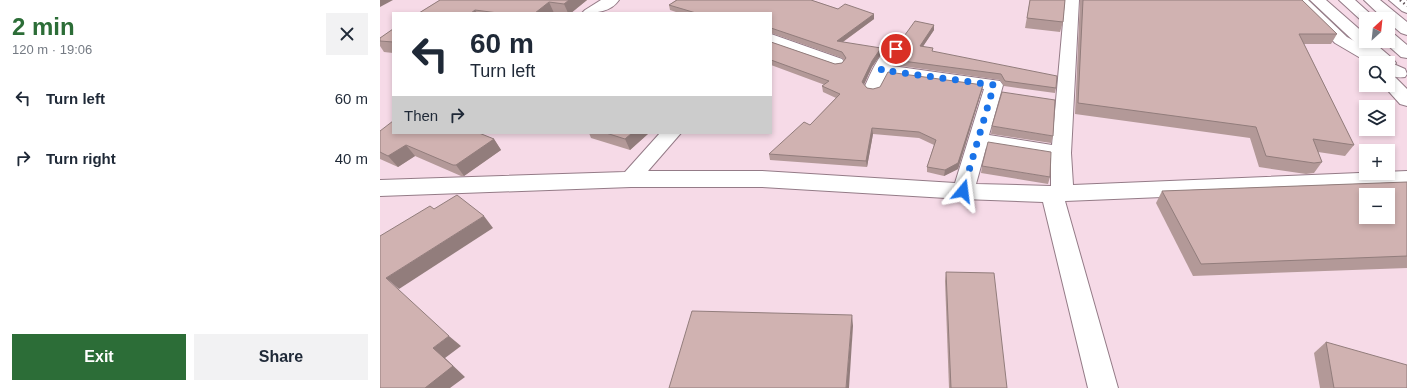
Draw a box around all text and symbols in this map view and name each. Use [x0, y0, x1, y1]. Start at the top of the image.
north arrow [1359, 12, 1395, 48]
map controls [1359, 12, 1395, 224]
text: 2 min [12, 13, 75, 40]
button: close [326, 13, 368, 55]
icon: left [404, 28, 456, 80]
text: 60 m [470, 28, 534, 59]
pin [879, 32, 913, 66]
icon: arrive [885, 38, 907, 60]
text: 120 m · 19:06 [12, 42, 92, 57]
button: search [1359, 56, 1395, 92]
text: Turn left [470, 61, 535, 81]
icon: left [12, 87, 34, 109]
text: Turn left [46, 90, 105, 107]
text: 60 m [335, 90, 368, 107]
button: layers [1359, 100, 1395, 136]
icon: right [446, 104, 468, 126]
text: Then [404, 107, 438, 124]
button: + [1359, 144, 1395, 180]
icon: right [12, 147, 34, 169]
text: Turn right [46, 150, 116, 167]
text: 40 m [335, 150, 368, 167]
position arrow [942, 170, 984, 212]
button: − [1359, 188, 1395, 224]
button: Exit [12, 334, 186, 380]
button: Share [194, 334, 368, 380]

